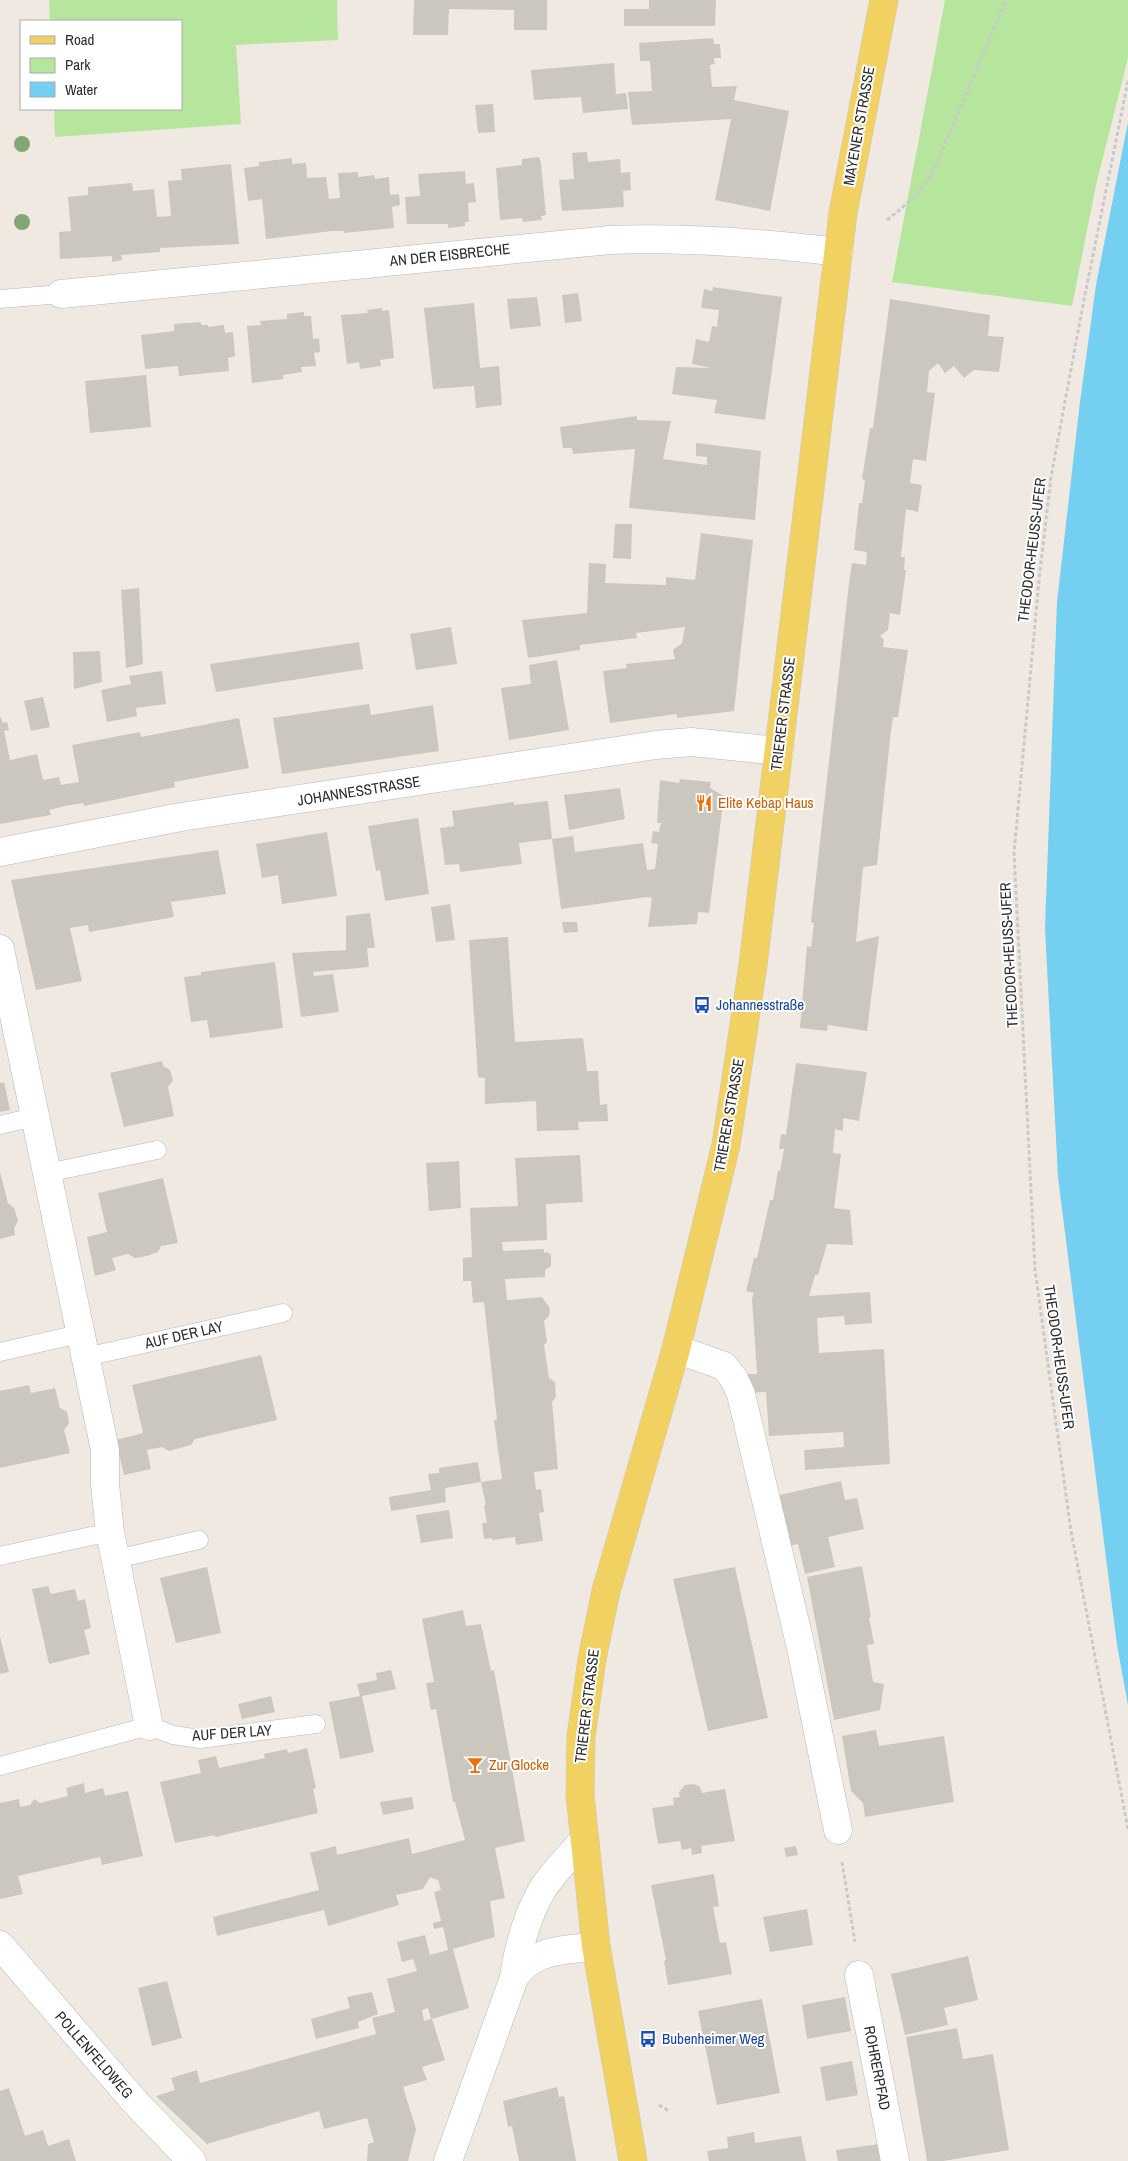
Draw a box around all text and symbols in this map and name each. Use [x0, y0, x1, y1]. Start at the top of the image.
legend [20, 20, 182, 110]
text: Road [65, 29, 94, 50]
text: Park [65, 54, 91, 75]
street label: MAYENER STRASSE [838, 65, 879, 187]
text: Water [65, 79, 97, 100]
street label: AN DER EISBRECHE [388, 238, 511, 271]
street label: THEODOR-HEUSS-UFER [1012, 476, 1051, 623]
street label: TRIERER STRASSE [765, 656, 800, 772]
street label: JOHANNESSTRASSE [296, 770, 422, 811]
place label: Elite Kebap Haus [718, 792, 814, 813]
restaurant icon: Elite Kebap Haus [694, 793, 714, 813]
street label: THEODOR-HEUSS-UFER [994, 882, 1023, 1028]
place label: Johannesstraße [716, 994, 804, 1015]
bus stop icon: Johannesstraße [692, 995, 712, 1015]
street label: TRIERER STRASSE [708, 1057, 749, 1173]
street label: THEODOR-HEUSS-UFER [1039, 1283, 1080, 1431]
street label: AUF DER LAY [142, 1315, 226, 1354]
street label: TRIERER STRASSE [569, 1648, 604, 1764]
street label: AUF DER LAY [190, 1719, 273, 1746]
place label: Zur Glocke [489, 1754, 549, 1775]
bar icon: Zur Glocke [465, 1755, 485, 1775]
street label: POLLENFELDWEG [51, 2007, 138, 2103]
street label: ROHRERPFAD [859, 2024, 896, 2112]
place label: Bubenheimer Weg [662, 2028, 765, 2049]
bus stop icon: Bubenheimer Weg [638, 2029, 658, 2049]

